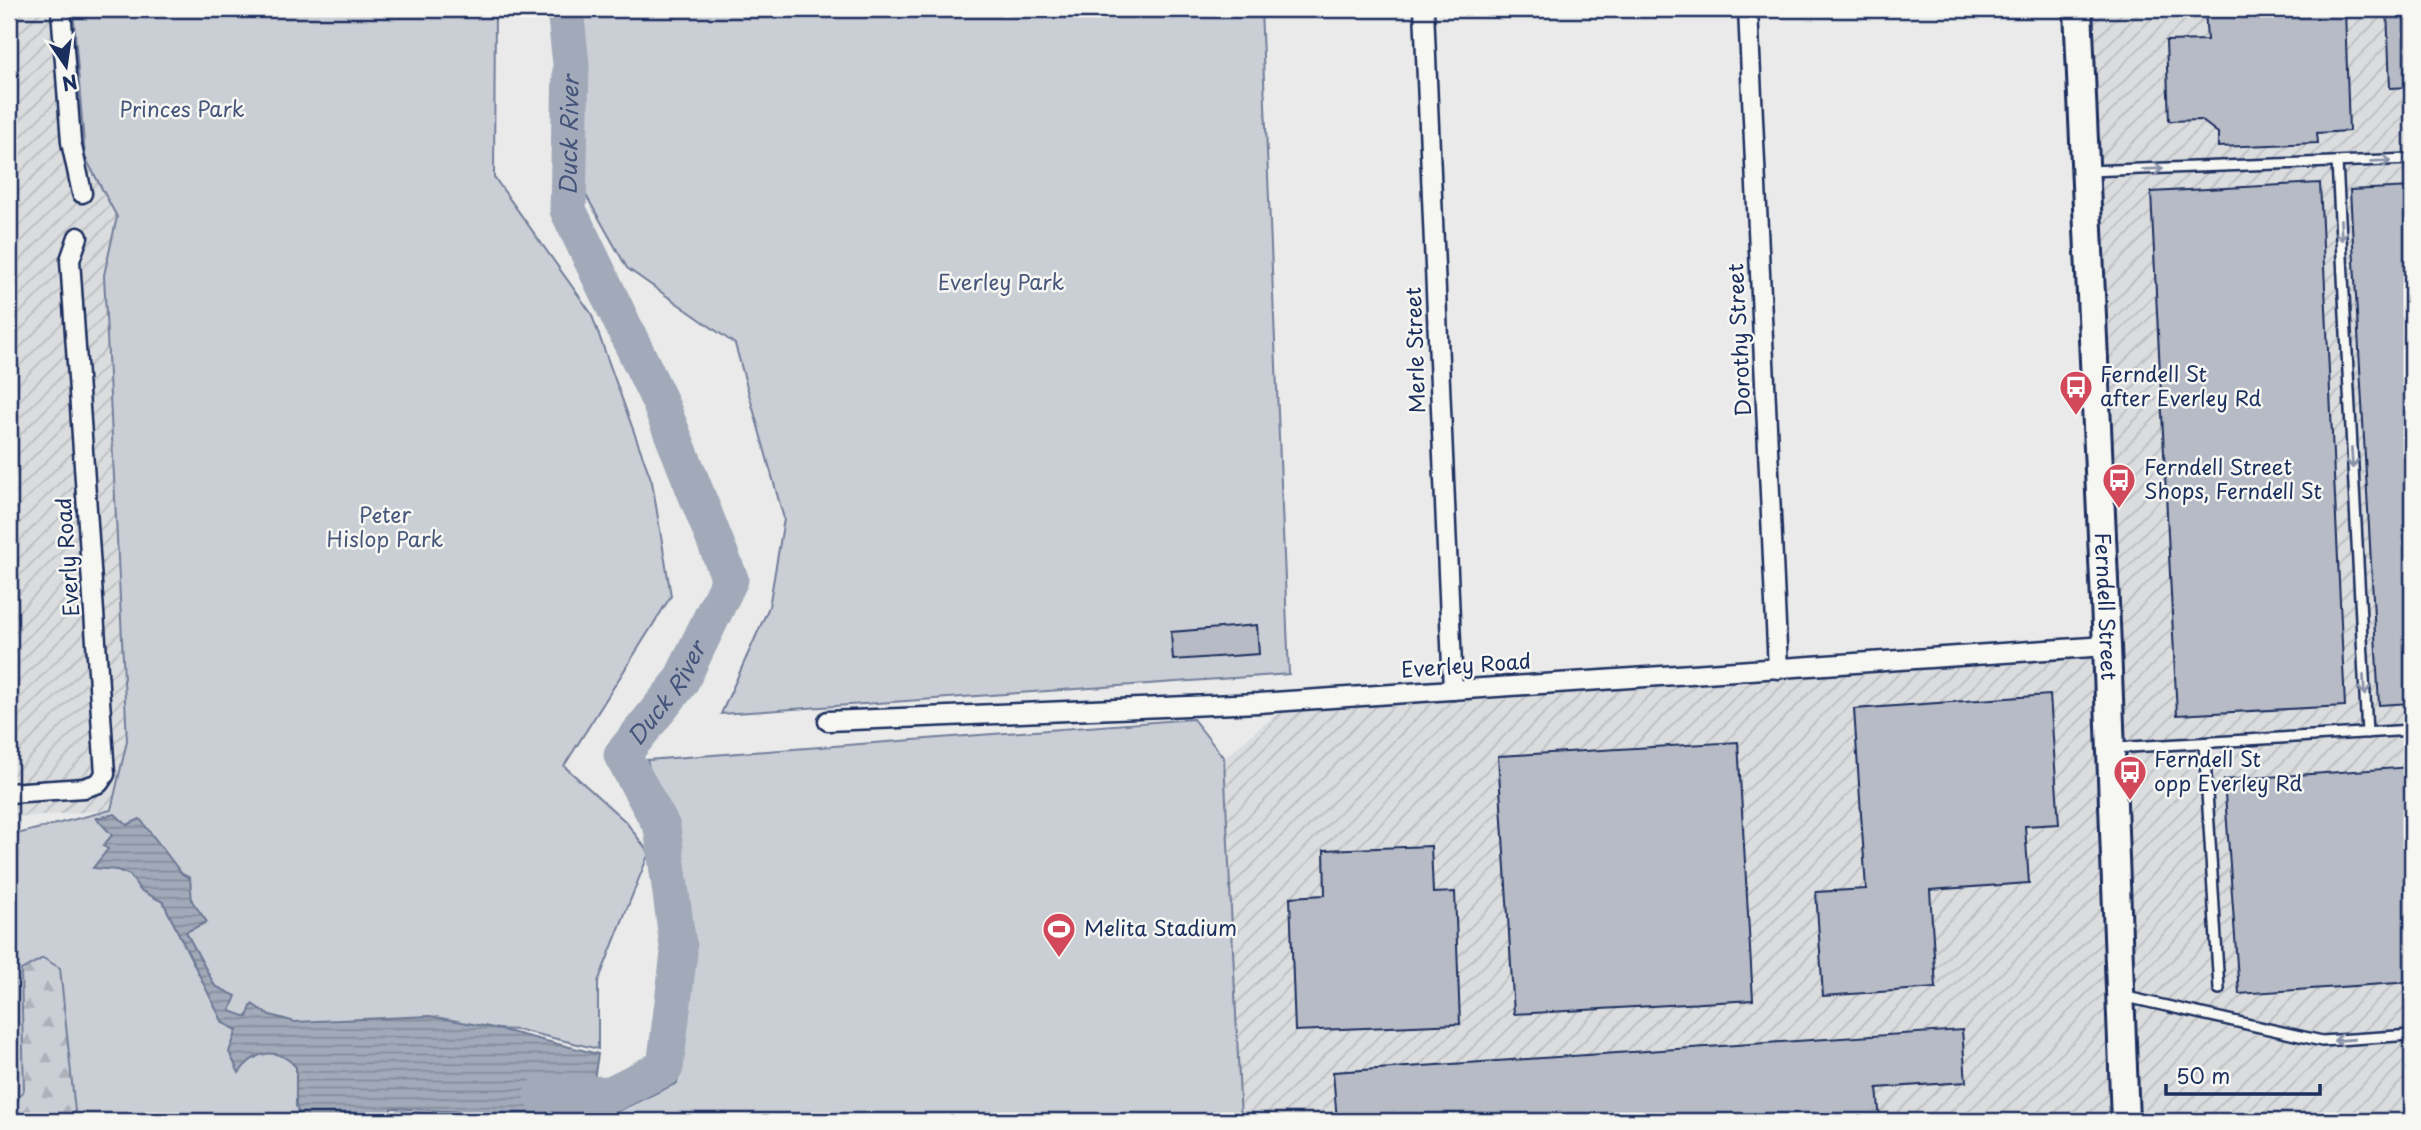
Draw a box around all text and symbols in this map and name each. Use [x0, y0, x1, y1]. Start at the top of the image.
north arrow [32, 32, 102, 102]
text: N [60, 68, 81, 99]
water label: Duck River [549, 72, 587, 196]
park label: Princes Park [119, 92, 245, 124]
one-way arrow [2369, 154, 2392, 167]
one-way arrow [2142, 162, 2165, 176]
one-way arrow [2335, 219, 2348, 241]
street label: Dorothy Street [1718, 263, 1758, 418]
park label: Everley Park [938, 265, 1065, 297]
street label: Merle Street [1396, 286, 1432, 414]
place label: Ferndell St after Everley Rd [2100, 357, 2262, 413]
bus stop icon: Ferndell St after Everley Rd [2057, 368, 2095, 417]
one-way arrow [2346, 446, 2359, 469]
place label: Ferndell Street Shops, Ferndell St [2144, 450, 2322, 506]
bus stop icon: Ferndell Street Shops, Ferndell St [2100, 461, 2138, 510]
street label: Everly Road [46, 497, 86, 618]
park label: Peter Hislop Park [327, 498, 444, 554]
street label: Ferndell Street [2088, 532, 2126, 681]
water label: Duck River [617, 632, 715, 752]
street label: Everley Road [1400, 644, 1532, 685]
one-way arrow [2358, 673, 2371, 695]
place label: Ferndell St opp Everley Rd [2154, 742, 2302, 798]
bus stop icon: Ferndell St opp Everley Rd [2111, 753, 2149, 802]
sports icon: Melita Stadium [1040, 910, 1078, 959]
place label: Melita Stadium [1084, 911, 1237, 943]
one-way arrow [2333, 1034, 2356, 1047]
scale bar [2166, 1053, 2320, 1097]
text: 50 m [2176, 1059, 2230, 1091]

